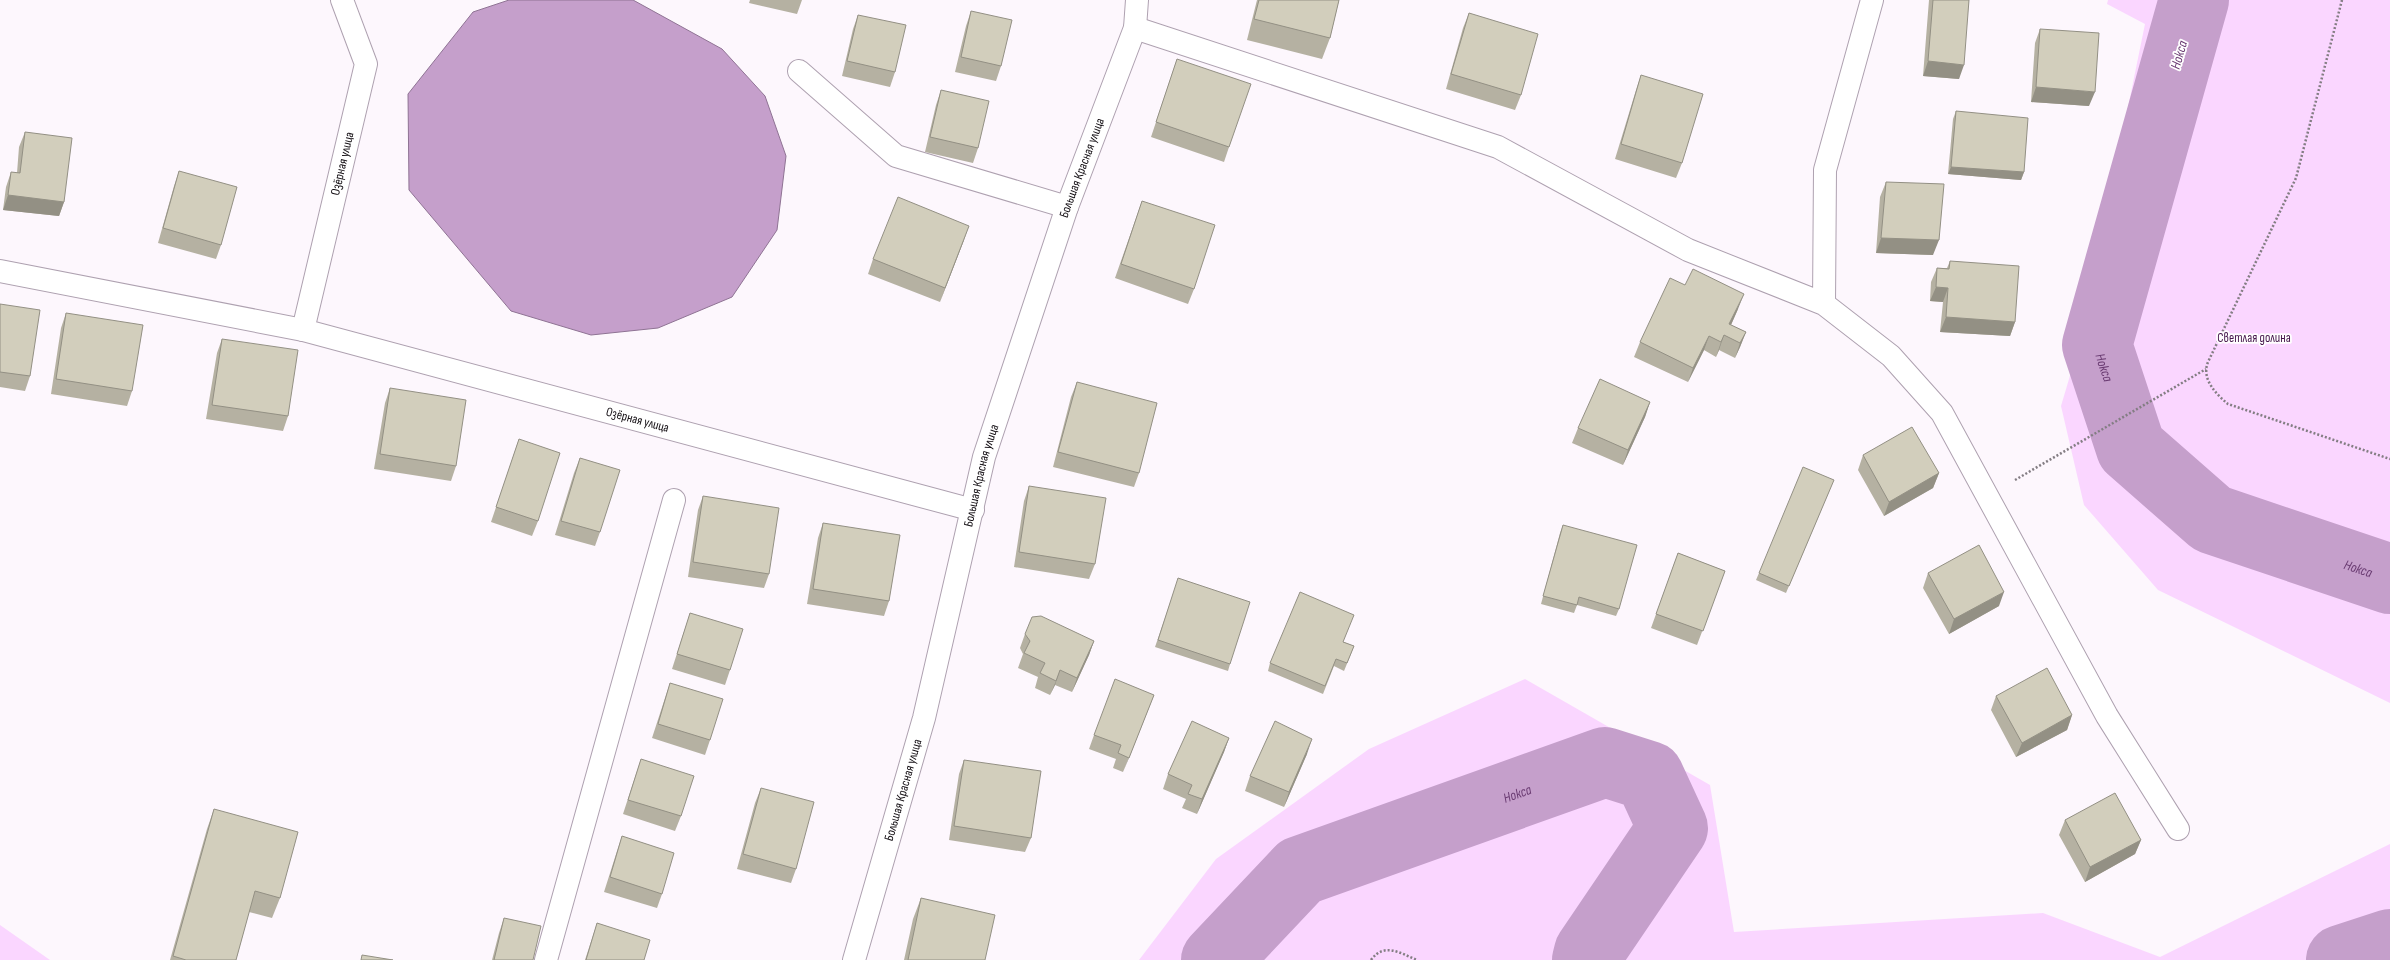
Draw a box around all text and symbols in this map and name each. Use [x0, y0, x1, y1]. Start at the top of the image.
water label: Нокса [2167, 38, 2191, 71]
street label: Большая Красная улица [1056, 116, 1108, 220]
street label: Озёрная улица [327, 130, 358, 197]
park label: Светлая долина [2217, 330, 2291, 346]
water label: Нокса [2092, 351, 2117, 384]
street label: Озёрная улица [604, 404, 671, 436]
street label: Большая Красная улица [960, 422, 1002, 528]
water label: Нокса [2342, 556, 2375, 581]
street label: Большая Красная улица [881, 737, 926, 843]
water label: Нокса [1501, 780, 1534, 806]

